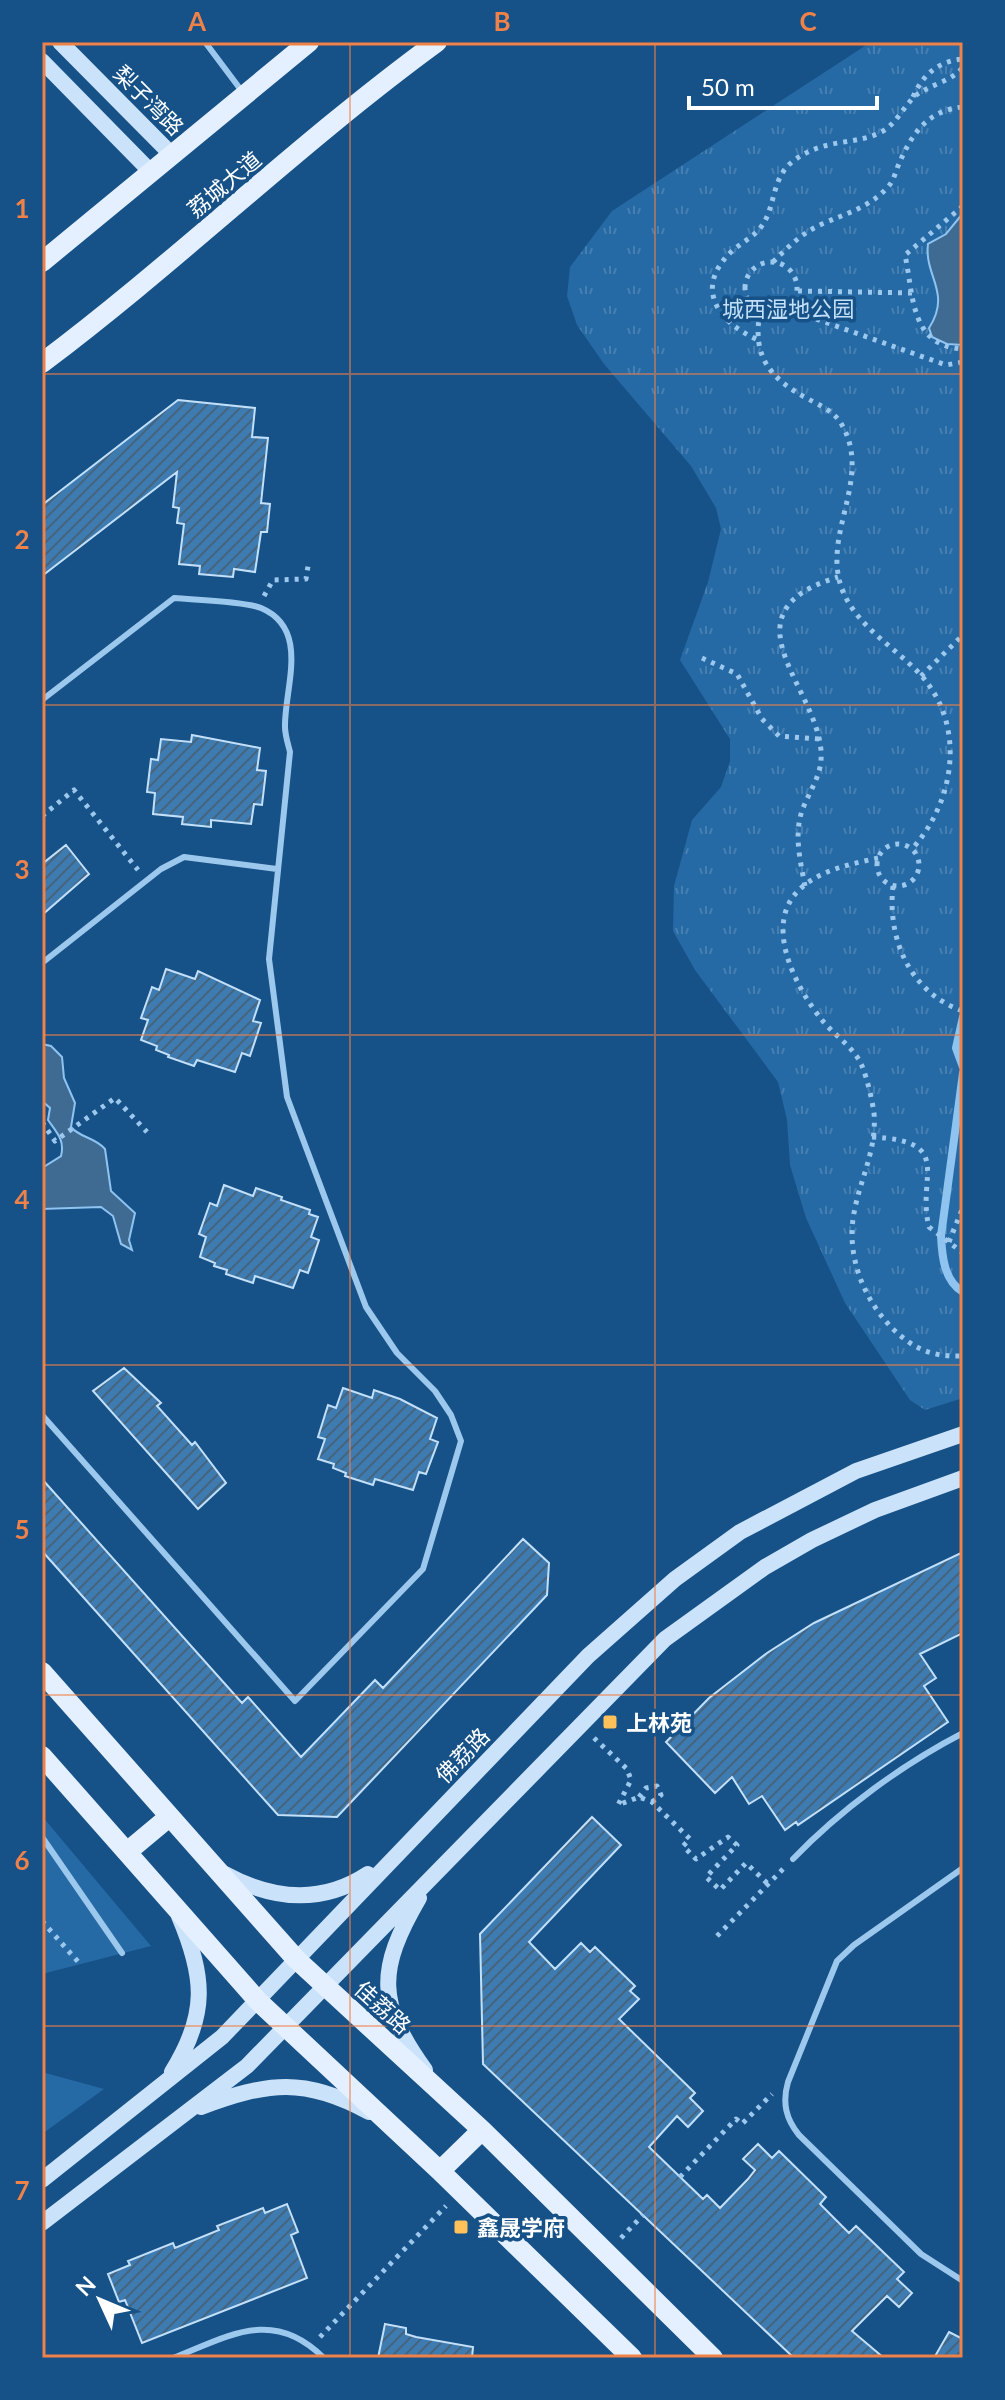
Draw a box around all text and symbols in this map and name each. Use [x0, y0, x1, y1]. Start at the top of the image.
text: A [187, 5, 207, 37]
text: B [493, 5, 511, 37]
text: C [799, 5, 817, 37]
street label: 梨子湾路 [108, 59, 190, 141]
scale bar [689, 60, 877, 110]
text: 50 m [701, 72, 755, 101]
street label: 荔城大道 [182, 145, 266, 223]
text: 1 [14, 192, 30, 224]
park label: 城西湿地公园 [722, 295, 854, 322]
text: 2 [14, 523, 30, 555]
text: 3 [14, 853, 30, 885]
text: 4 [14, 1183, 30, 1215]
text: 5 [14, 1513, 30, 1545]
place label: 上林苑 [626, 1709, 692, 1736]
marker: 上林苑 [601, 1713, 619, 1731]
street label: 佛荔路 [429, 1722, 495, 1788]
text: 6 [14, 1844, 30, 1876]
street label: 佳荔路 [349, 1975, 417, 2039]
text: 7 [14, 2174, 30, 2206]
place label: 鑫晟学府 [477, 2214, 565, 2241]
marker: 鑫晟学府 [452, 2218, 470, 2236]
north arrow [60, 2260, 140, 2340]
text: N [70, 2270, 101, 2301]

